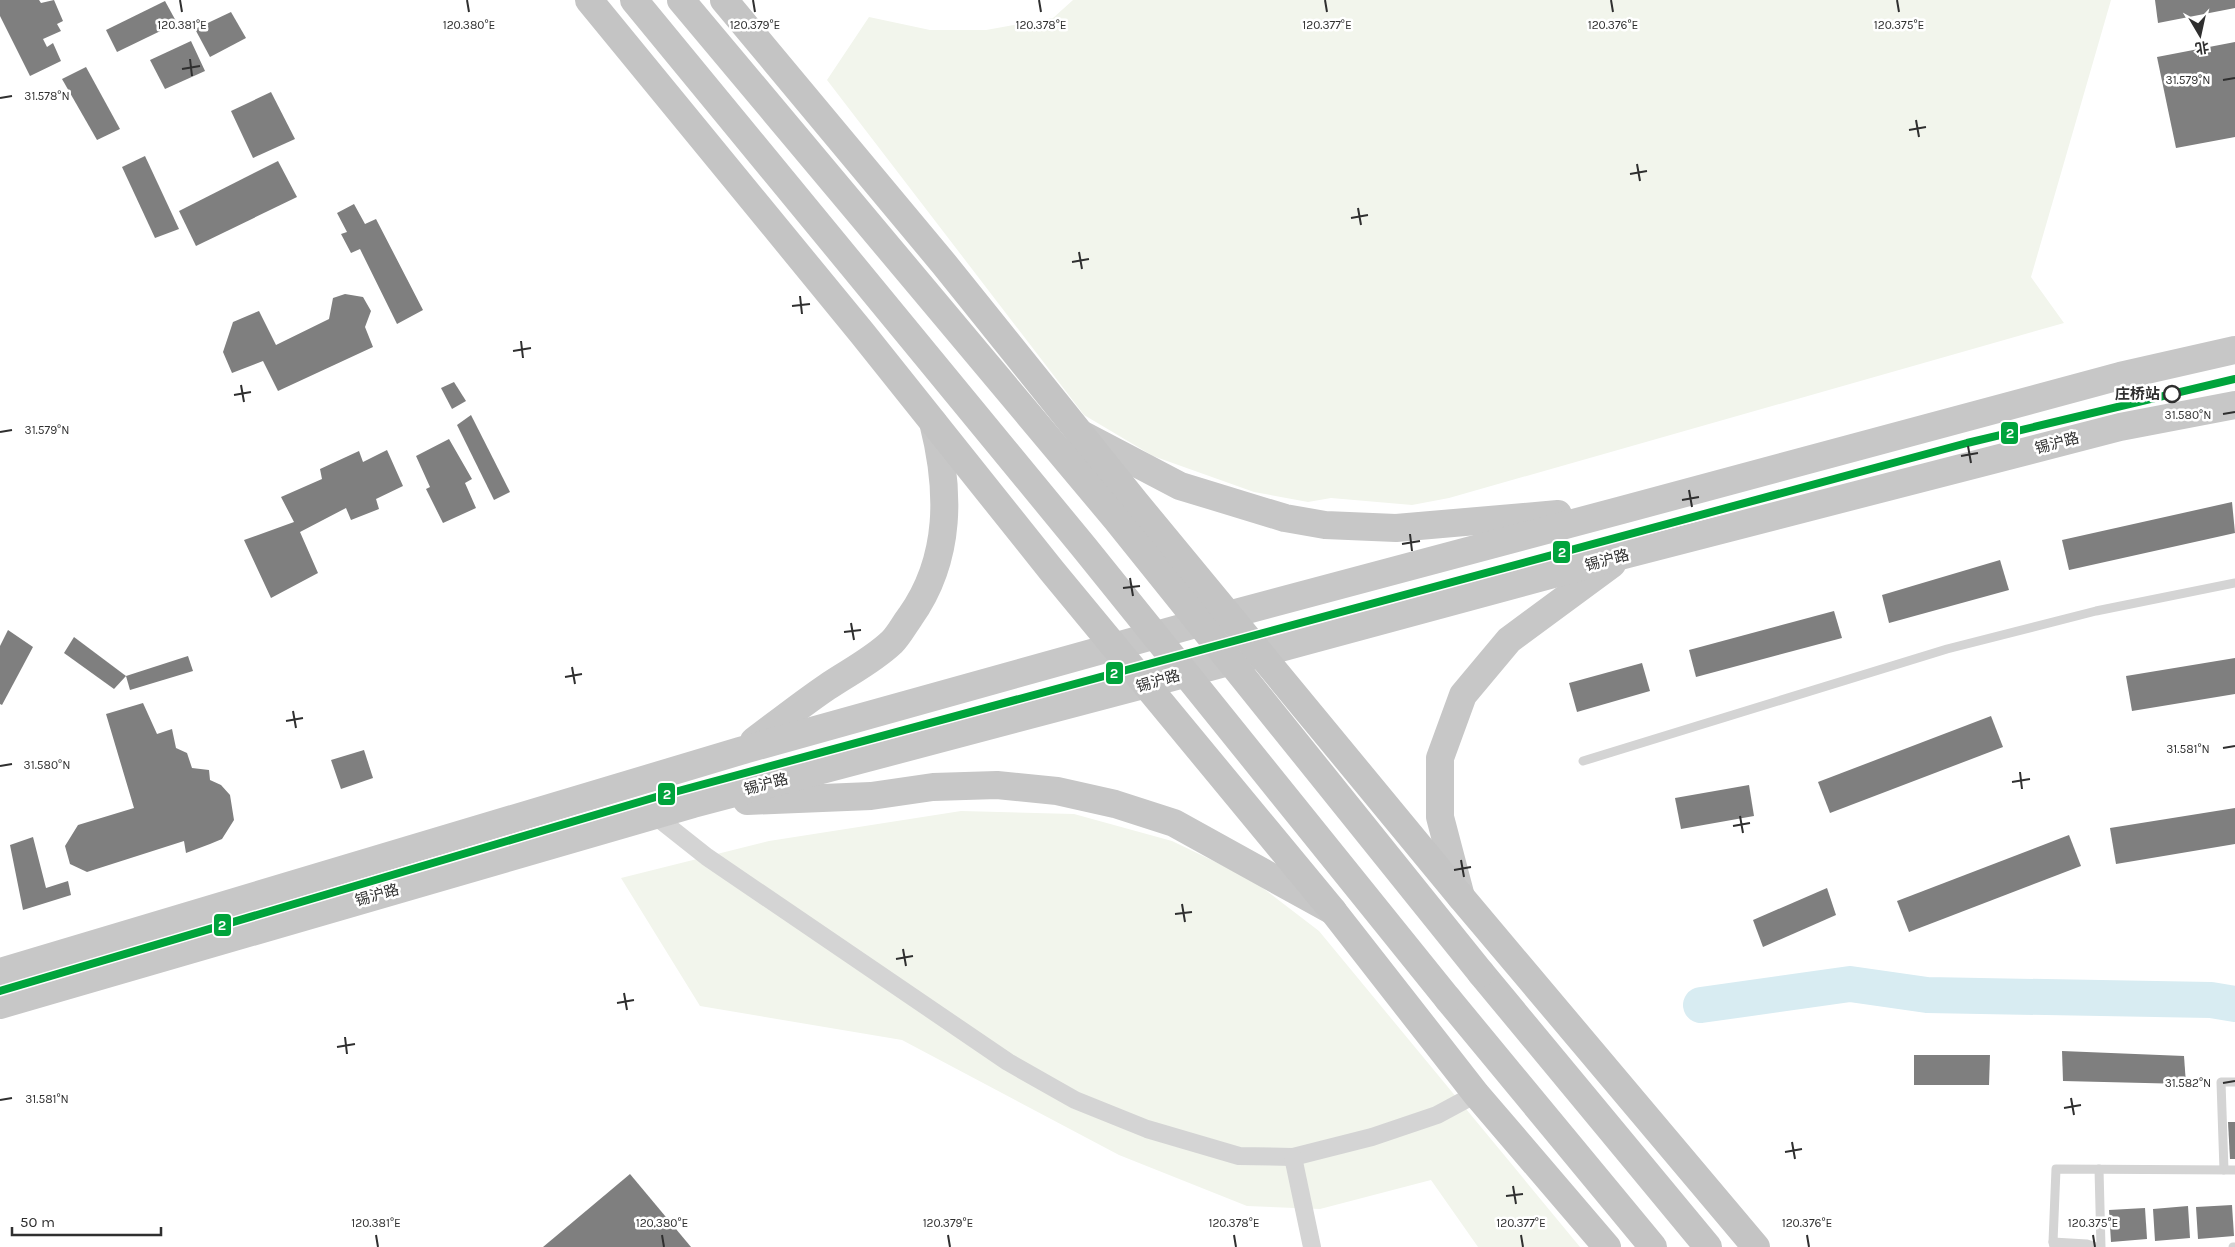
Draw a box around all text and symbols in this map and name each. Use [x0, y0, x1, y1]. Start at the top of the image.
north arrow [2175, 10, 2225, 60]
text: 120.381°E [157, 18, 207, 32]
text: 120.380°E [443, 18, 495, 32]
text: 120.379°E [730, 18, 780, 32]
text: 120.378°E [1015, 18, 1067, 32]
text: 120.377°E [1302, 18, 1352, 32]
text: 120.376°E [1588, 18, 1638, 32]
text: 120.375°E [1874, 18, 1924, 32]
text: 北 [2194, 38, 2210, 57]
text: 31.579°N [2166, 73, 2210, 87]
text: 31.578°N [24, 89, 70, 103]
place label: 庄桥站 [2115, 385, 2160, 403]
marker: 庄桥站 [2163, 385, 2181, 403]
text: 31.580°N [2165, 408, 2211, 422]
line badge: 2 [2000, 421, 2019, 445]
text: 31.579°N [25, 423, 69, 437]
text: 2 [2006, 425, 2014, 442]
street label: 锡沪路 [2033, 428, 2081, 458]
line badge: 2 [1552, 540, 1571, 564]
text: 2 [1558, 544, 1566, 561]
street label: 锡沪路 [1583, 545, 1631, 575]
line badge: 2 [1105, 661, 1124, 685]
text: 2 [1110, 665, 1118, 682]
street label: 锡沪路 [1134, 666, 1182, 696]
text: 31.581°N [2166, 742, 2210, 756]
text: 31.580°N [24, 758, 70, 772]
street label: 锡沪路 [742, 769, 790, 799]
line badge: 2 [657, 782, 676, 806]
text: 2 [663, 786, 671, 803]
street label: 锡沪路 [353, 880, 401, 910]
line badge: 2 [213, 913, 232, 937]
text: 2 [218, 917, 226, 934]
text: 31.582°N [2165, 1076, 2211, 1090]
text: 31.581°N [25, 1092, 69, 1106]
scale bar [12, 1204, 161, 1236]
text: 50 m [20, 1213, 55, 1231]
text: 120.381°E [351, 1216, 401, 1230]
text: 120.380°E [636, 1216, 688, 1230]
text: 120.379°E [923, 1216, 973, 1230]
text: 120.378°E [1208, 1216, 1260, 1230]
text: 120.377°E [1496, 1216, 1546, 1230]
text: 120.376°E [1782, 1216, 1832, 1230]
text: 120.375°E [2068, 1216, 2118, 1230]

